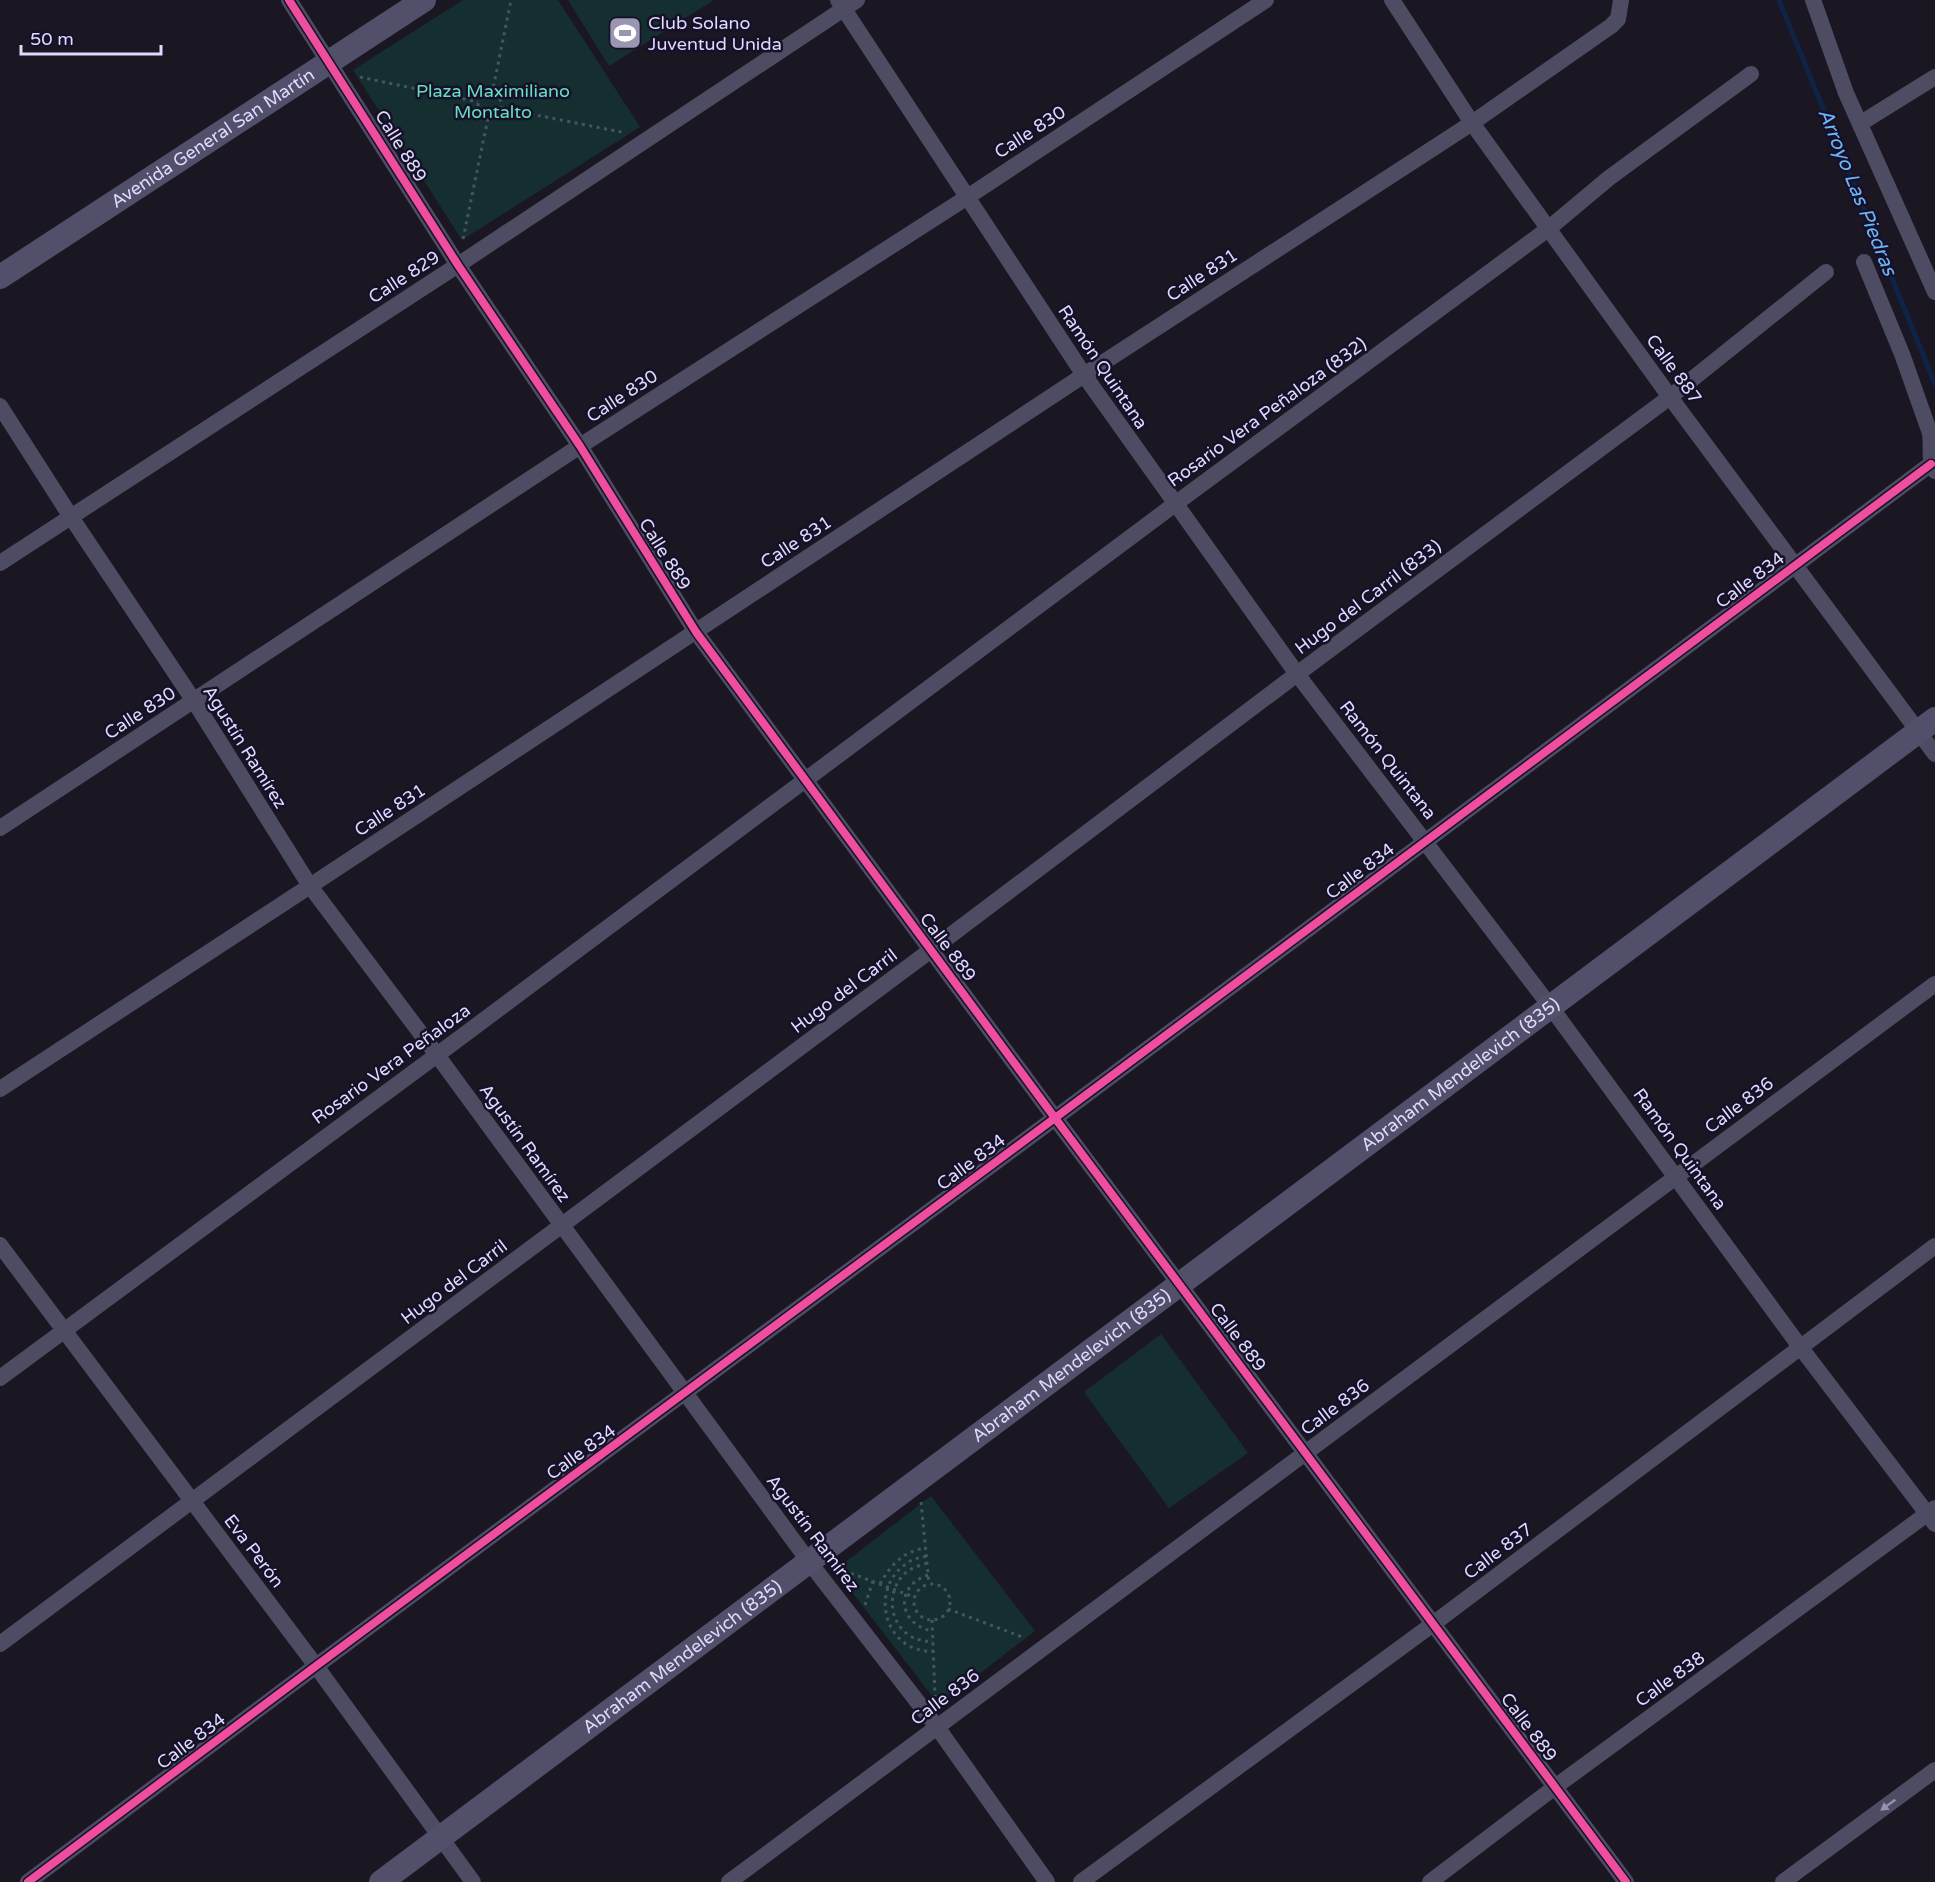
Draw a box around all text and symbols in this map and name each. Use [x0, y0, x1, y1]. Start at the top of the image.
place label: Club Solano Juventud Unida [648, 12, 782, 55]
sports icon: Club Solano Juventud Unida [607, 15, 643, 51]
scale bar [21, 18, 160, 56]
text: 50 m [30, 28, 74, 50]
street label: Avenida General San Martín [107, 64, 319, 213]
park label: Plaza Maximiliano Montalto [416, 80, 570, 123]
street label: Calle 830 [990, 101, 1070, 163]
water label: Arroyo Las Piedras [1813, 105, 1902, 280]
street label: Calle 889 [370, 106, 432, 186]
street label: Calle 831 [1162, 244, 1242, 306]
street label: Calle 829 [364, 246, 444, 308]
street label: Ramón Quintana [1053, 301, 1153, 433]
street label: Calle 887 [1641, 330, 1707, 408]
street label: Rosario Vera Peñaloza (832) [1163, 332, 1371, 492]
street label: Calle 830 [582, 365, 662, 427]
street label: Calle 831 [756, 511, 836, 573]
street label: Calle 889 [634, 514, 696, 594]
street label: Hugo del Carril (833) [1291, 535, 1445, 659]
street label: Calle 834 [1711, 547, 1789, 613]
street label: Agustín Ramírez [198, 681, 292, 813]
street label: Calle 830 [100, 682, 180, 744]
street label: Ramón Quintana [1335, 696, 1441, 824]
street label: Calle 831 [350, 779, 430, 841]
street label: Calle 834 [1321, 838, 1399, 904]
street label: Calle 889 [915, 908, 981, 986]
street label: Hugo del Carril [787, 944, 901, 1038]
street label: Abraham Mendelevich (835) [1356, 993, 1564, 1156]
street label: Rosario Vera Peñaloza [307, 999, 475, 1129]
street label: Calle 836 [1700, 1072, 1778, 1138]
street label: Agustín Ramírez [475, 1080, 575, 1206]
street label: Ramón Quintana [1629, 1084, 1731, 1214]
street label: Calle 834 [932, 1129, 1010, 1195]
street label: Hugo del Carril [397, 1235, 511, 1329]
street label: Abraham Mendelevich (835) [967, 1284, 1175, 1447]
street label: Calle 889 [1205, 1298, 1271, 1376]
street label: Calle 836 [1296, 1374, 1374, 1440]
street label: Calle 834 [542, 1419, 620, 1485]
street label: Agustín Ramírez [762, 1470, 864, 1596]
street label: Eva Perón [219, 1510, 289, 1592]
street label: Calle 837 [1459, 1518, 1537, 1584]
street label: Abraham Mendelevich (835) [578, 1575, 786, 1738]
street label: Calle 838 [1631, 1646, 1709, 1712]
street label: Calle 836 [906, 1664, 984, 1730]
street label: Calle 889 [1496, 1688, 1562, 1766]
street label: Calle 834 [152, 1708, 230, 1774]
one-way arrow [1880, 1799, 1896, 1811]

